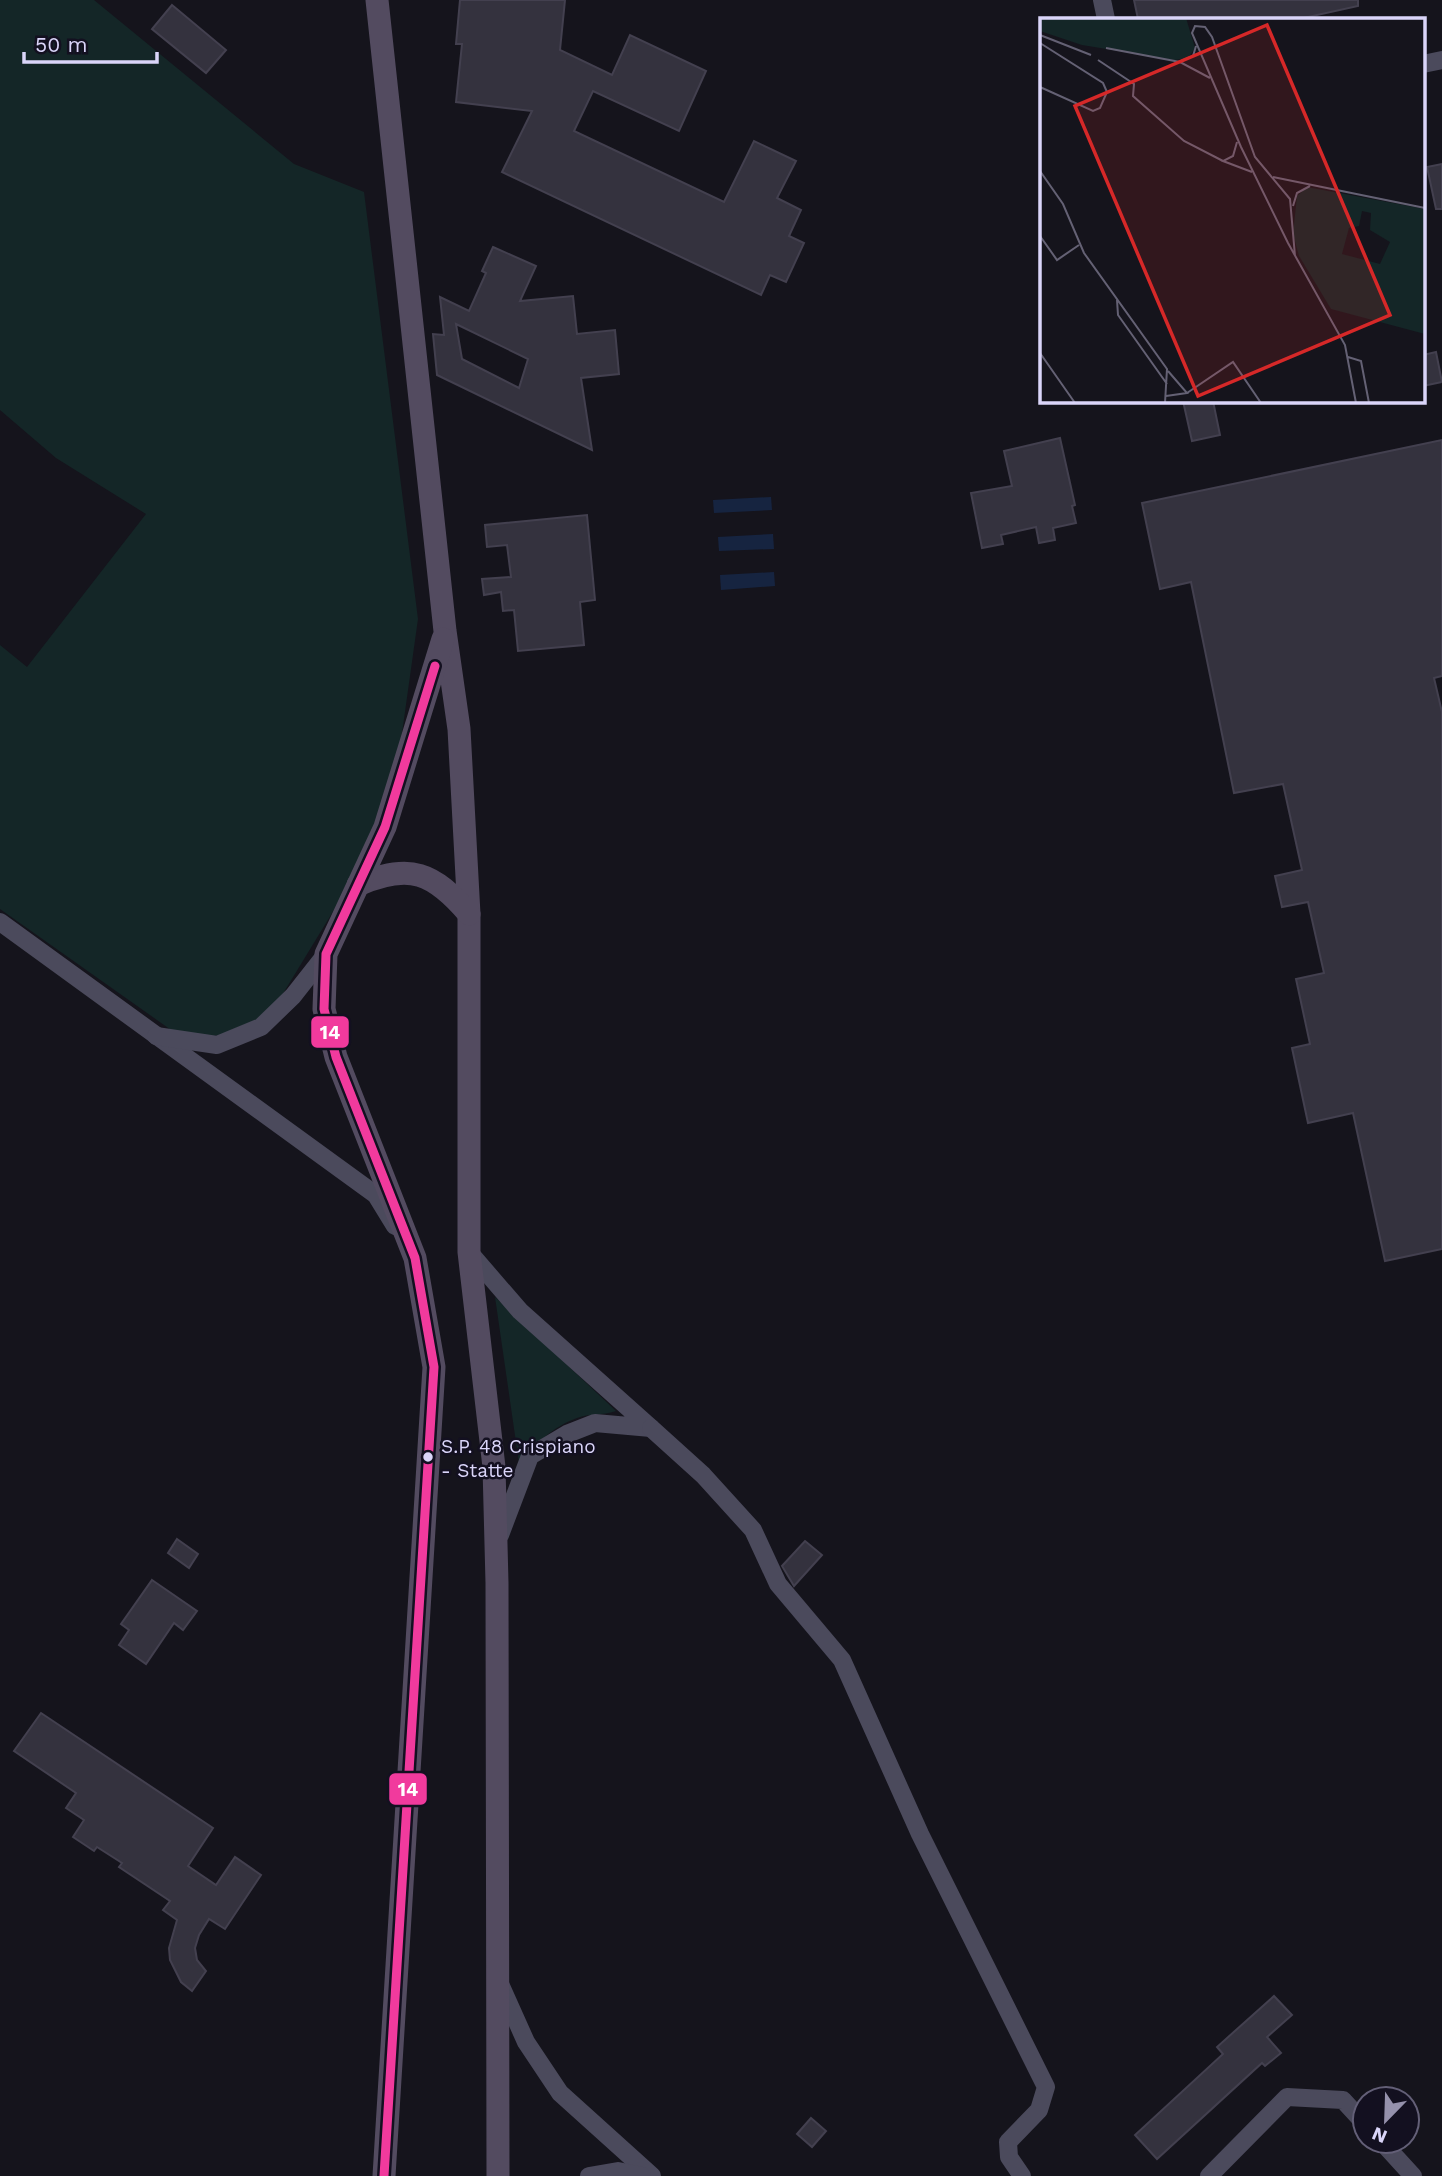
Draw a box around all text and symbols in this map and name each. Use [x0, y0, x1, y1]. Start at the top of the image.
inset map [1040, 18, 1424, 402]
scale bar [24, 21, 158, 65]
text: 50 m [35, 32, 87, 57]
line badge: 14 [310, 1015, 350, 1049]
text: 14 [320, 1021, 340, 1044]
place label: S.P. 48 Crispiano - Statte [441, 1435, 596, 1482]
marker: S.P. 48 Crispiano - Statte [421, 1450, 435, 1464]
line badge: 14 [388, 1772, 428, 1806]
text: 14 [398, 1778, 418, 1801]
north arrow [1351, 2085, 1421, 2155]
text: N [1369, 2122, 1391, 2149]

